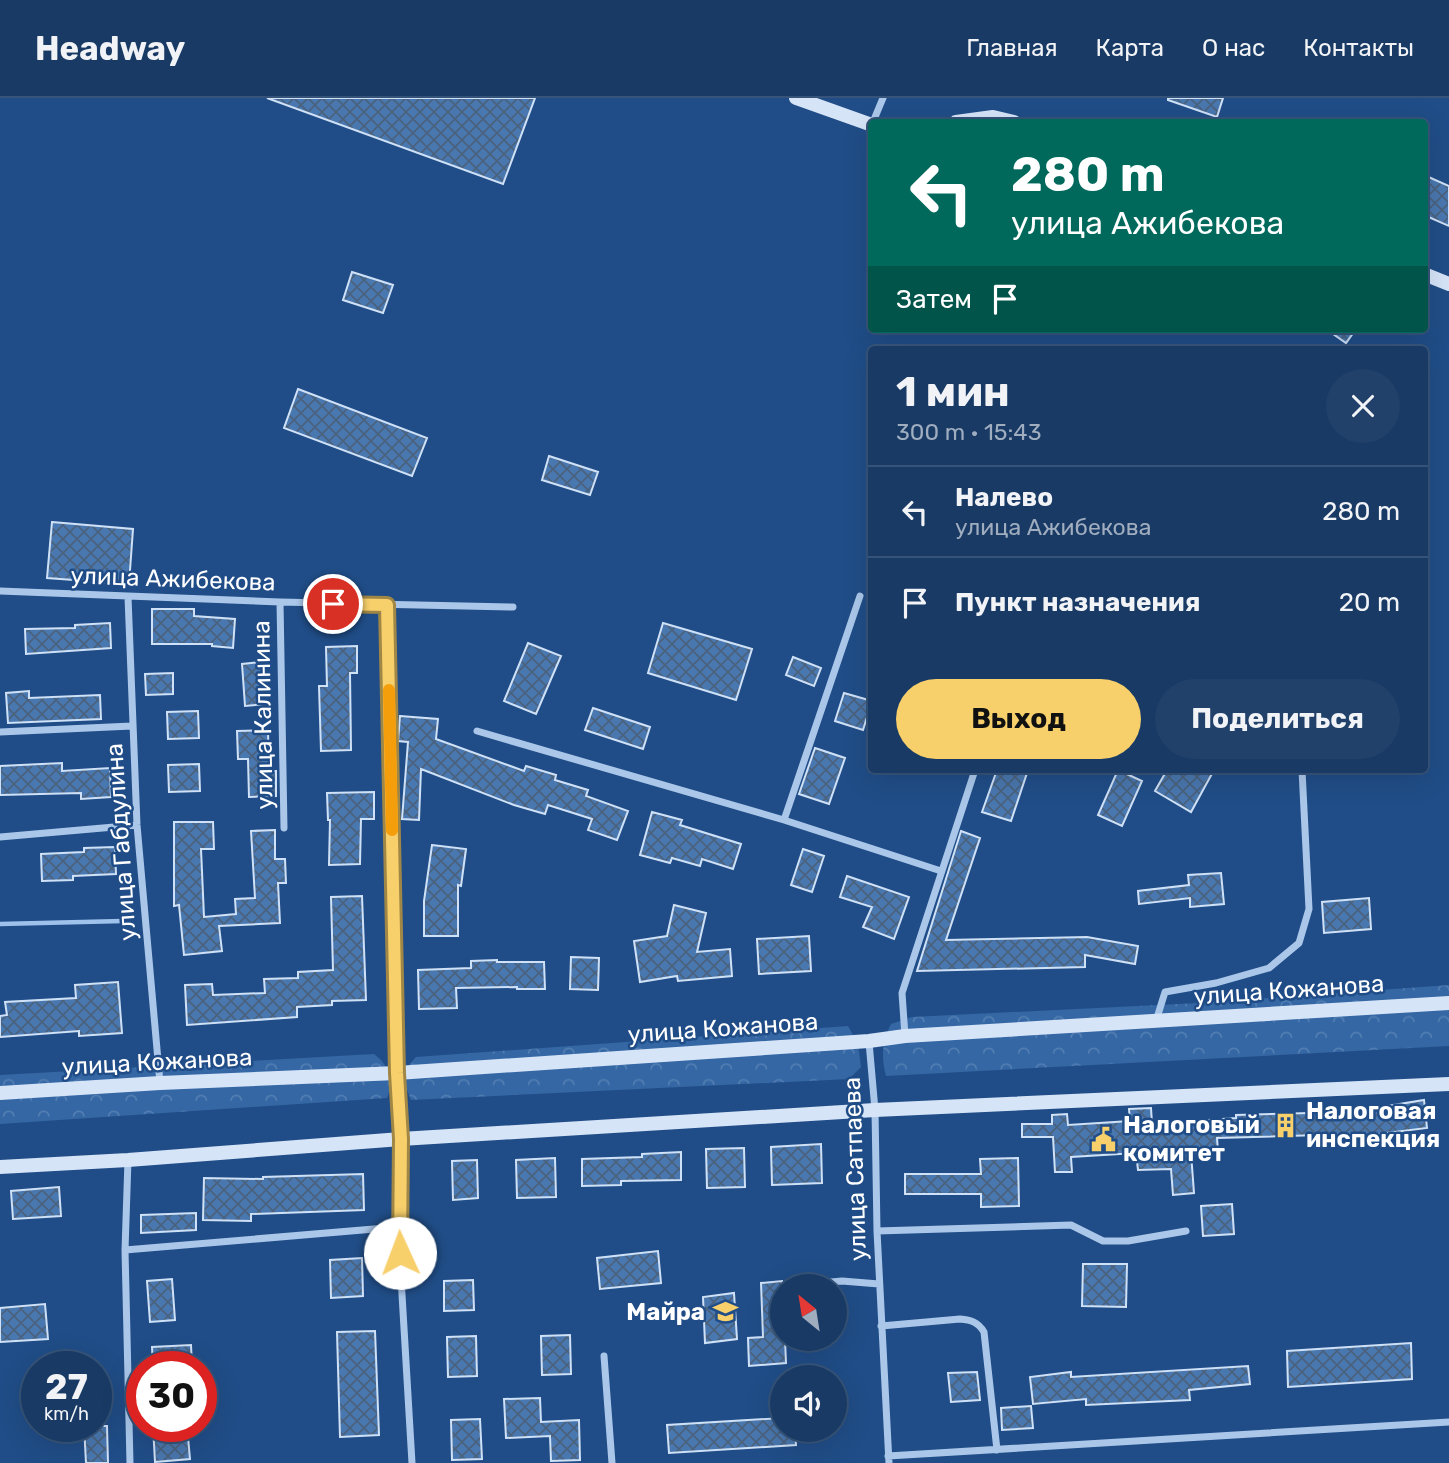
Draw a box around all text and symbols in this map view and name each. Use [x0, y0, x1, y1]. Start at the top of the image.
text: Headway [35, 29, 185, 68]
text: Главная [966, 34, 1058, 62]
text: Карта [1096, 34, 1164, 62]
text: О нас [1202, 34, 1265, 62]
text: Контакты [1303, 34, 1414, 62]
text: 280 m [1011, 145, 1165, 203]
icon: left [896, 147, 987, 238]
text: улица Ажибекова [1011, 204, 1284, 242]
icon: arrive [986, 280, 1024, 318]
text: Затем [896, 284, 972, 315]
text: 1 мин [896, 367, 1010, 417]
button: close [1326, 369, 1400, 443]
text: 300 m · 15:43 [896, 418, 1041, 446]
text: Налево [955, 482, 1053, 513]
icon: left [896, 493, 934, 531]
text: 280 m [1322, 496, 1400, 527]
text: улица Ажибекова [955, 513, 1151, 541]
street label: улица Ажибекова [70, 561, 276, 597]
pin [303, 574, 363, 634]
icon: arrive [896, 584, 934, 622]
icon: arrive [314, 585, 352, 623]
text: Пункт назначения [955, 587, 1200, 618]
text: 20 m [1339, 587, 1400, 618]
street label: улица Калинина [247, 620, 279, 810]
button: Выход [896, 679, 1141, 759]
button: Поделиться [1155, 679, 1400, 759]
street label: улица Габдулина [100, 742, 142, 942]
street label: улица Кожанова [1193, 969, 1385, 1011]
street label: улица Кожанова [627, 1007, 819, 1049]
street label: улица Кожанова [61, 1043, 253, 1081]
street label: улица Сатпаева [838, 1077, 872, 1261]
place label: Налоговая инспекция [1306, 1097, 1440, 1153]
place label: Налоговый комитет [1123, 1111, 1260, 1167]
building icon: Налоговая инспекция [1272, 1111, 1300, 1139]
public building icon: Налоговый комитет [1089, 1125, 1117, 1153]
position arrow [363, 1216, 437, 1290]
north arrow [770, 1274, 847, 1351]
map controls [770, 1274, 847, 1442]
place label: Майра [626, 1298, 705, 1326]
school or university icon: Майра [711, 1298, 739, 1326]
speed limit sign: 30 [126, 1351, 217, 1442]
button: sound [770, 1365, 847, 1442]
text: 27 [45, 1366, 88, 1408]
text: km/h [44, 1403, 89, 1425]

